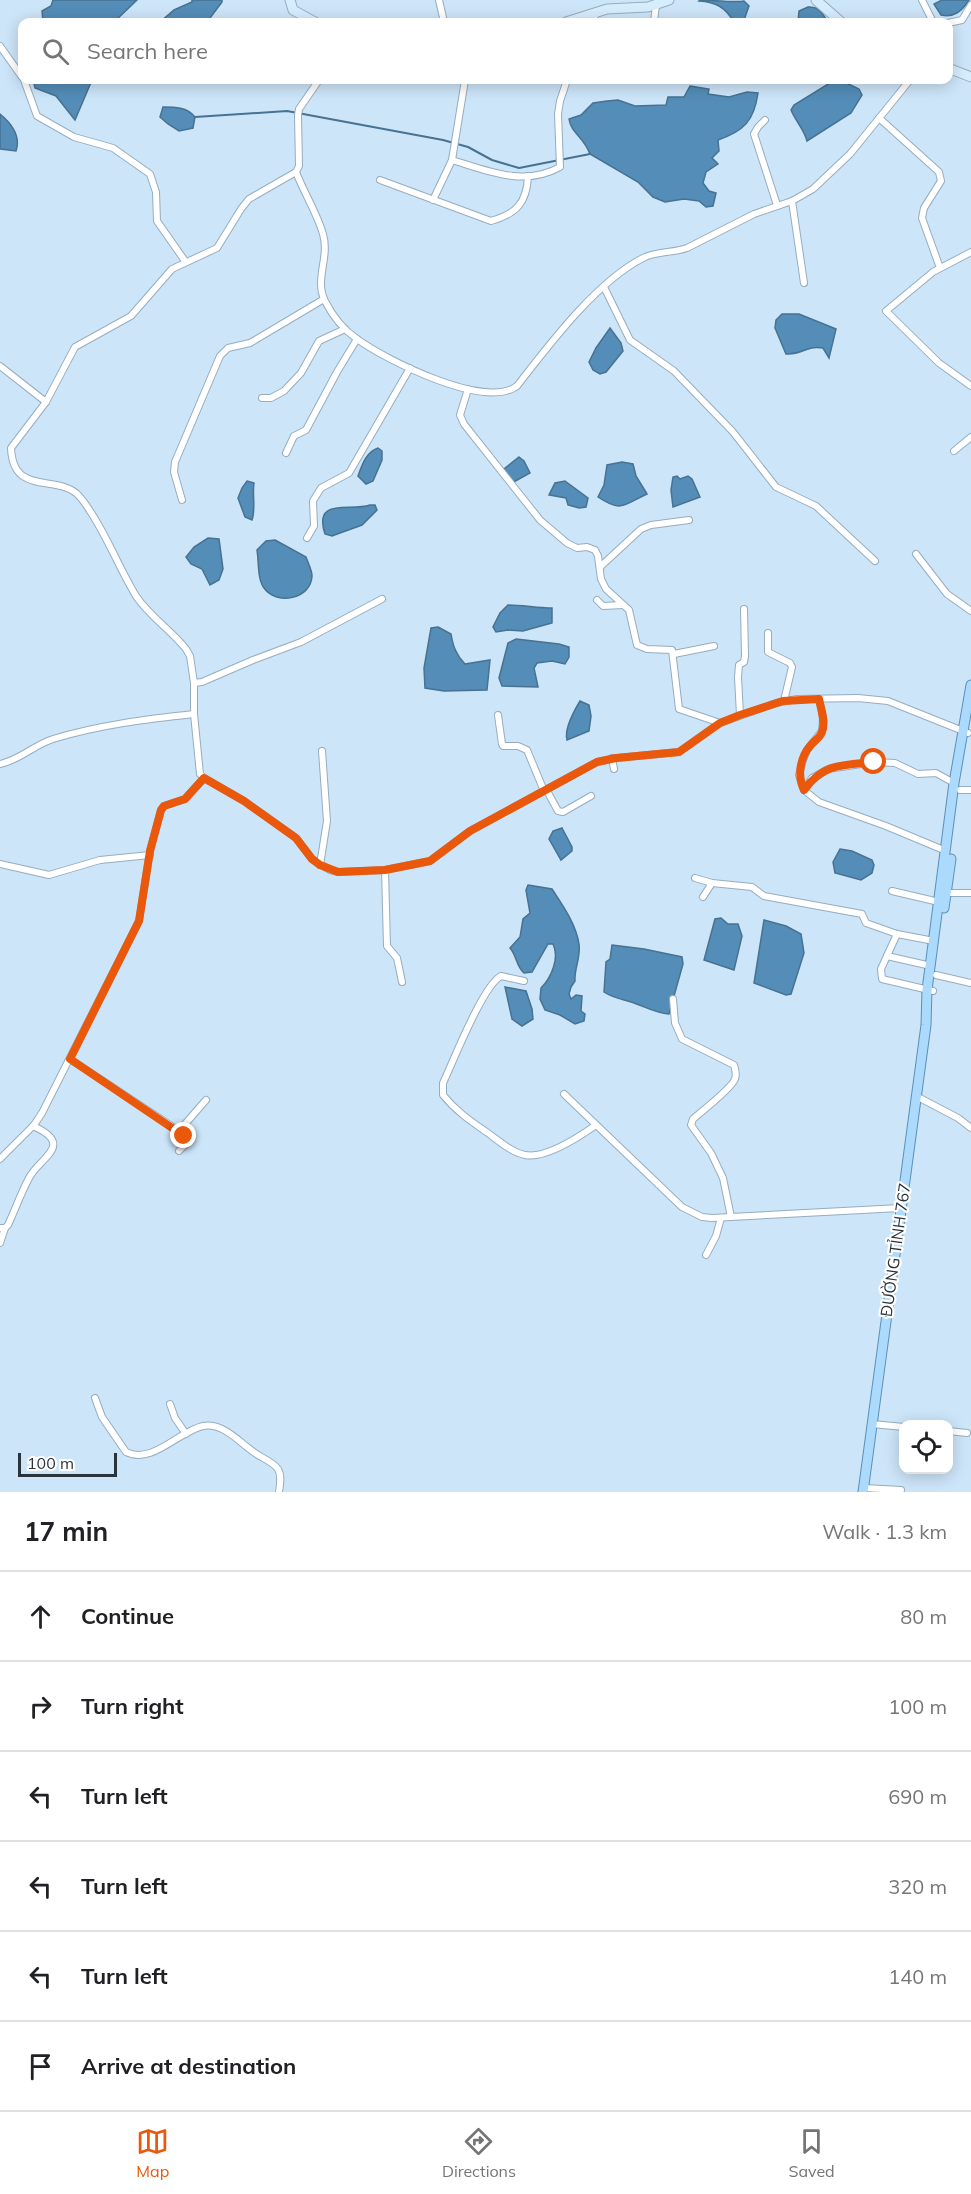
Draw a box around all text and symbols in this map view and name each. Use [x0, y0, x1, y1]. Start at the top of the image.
search box [18, 18, 953, 84]
icon: search [39, 35, 72, 68]
text: Search here [87, 37, 208, 65]
route start [860, 748, 886, 774]
route end [170, 1122, 196, 1148]
street label: ĐƯỜNG TỈNH 767 [876, 1182, 914, 1318]
map controls [899, 1420, 953, 1474]
button: locate [899, 1420, 953, 1474]
scale bar [18, 1450, 117, 1478]
text: 100 m [27, 1453, 74, 1473]
text: 17 min [24, 1515, 108, 1548]
text: Walk · 1.3 km [822, 1519, 947, 1544]
icon: ahead [24, 1600, 57, 1633]
text: Continue [81, 1602, 174, 1630]
text: 80 m [900, 1604, 947, 1629]
icon: right [24, 1690, 57, 1723]
text: Turn right [81, 1692, 184, 1720]
text: 100 m [888, 1694, 947, 1719]
icon: left [24, 1780, 57, 1813]
text: Turn left [81, 1782, 168, 1810]
text: 690 m [888, 1784, 947, 1809]
icon: left [24, 1870, 57, 1903]
text: Turn left [81, 1872, 168, 1900]
text: 320 m [888, 1874, 947, 1899]
icon: left [24, 1960, 57, 1993]
text: Turn left [81, 1962, 168, 1990]
text: 140 m [888, 1964, 947, 1989]
icon: arrive [24, 2050, 57, 2083]
text: Arrive at destination [81, 2052, 296, 2080]
tab: Map [136, 2125, 169, 2181]
tab: Directions [442, 2125, 516, 2181]
tab: Saved [789, 2125, 835, 2181]

